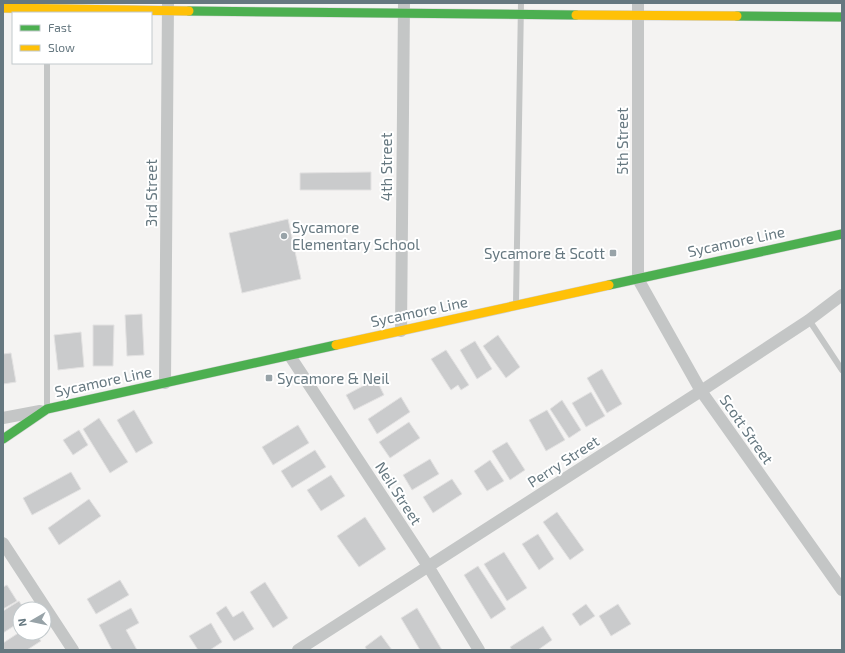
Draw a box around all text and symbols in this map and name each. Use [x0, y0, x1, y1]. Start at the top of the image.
legend [12, 12, 152, 64]
text: Fast [48, 20, 72, 34]
text: Slow [48, 40, 75, 54]
street label: 5th Street [613, 107, 631, 175]
street label: 4th Street [377, 132, 395, 201]
street label: 3rd Street [142, 159, 160, 227]
place label: Sycamore Elementary School [292, 218, 420, 253]
street label: Sycamore Line [686, 222, 786, 260]
marker: Sycamore Elementary School [279, 231, 289, 241]
place label: Sycamore & Scott [484, 244, 605, 262]
marker: Sycamore & Scott [608, 248, 618, 258]
street label: Sycamore Line [369, 292, 469, 330]
street label: Sycamore Line [53, 362, 153, 400]
place label: Sycamore & Neil [277, 369, 390, 387]
marker: Sycamore & Neil [264, 373, 274, 383]
street label: Scott Street [717, 391, 778, 467]
street label: Perry Street [524, 431, 602, 491]
street label: Neil Street [372, 458, 426, 528]
north arrow [12, 601, 52, 641]
text: N [15, 618, 29, 628]

